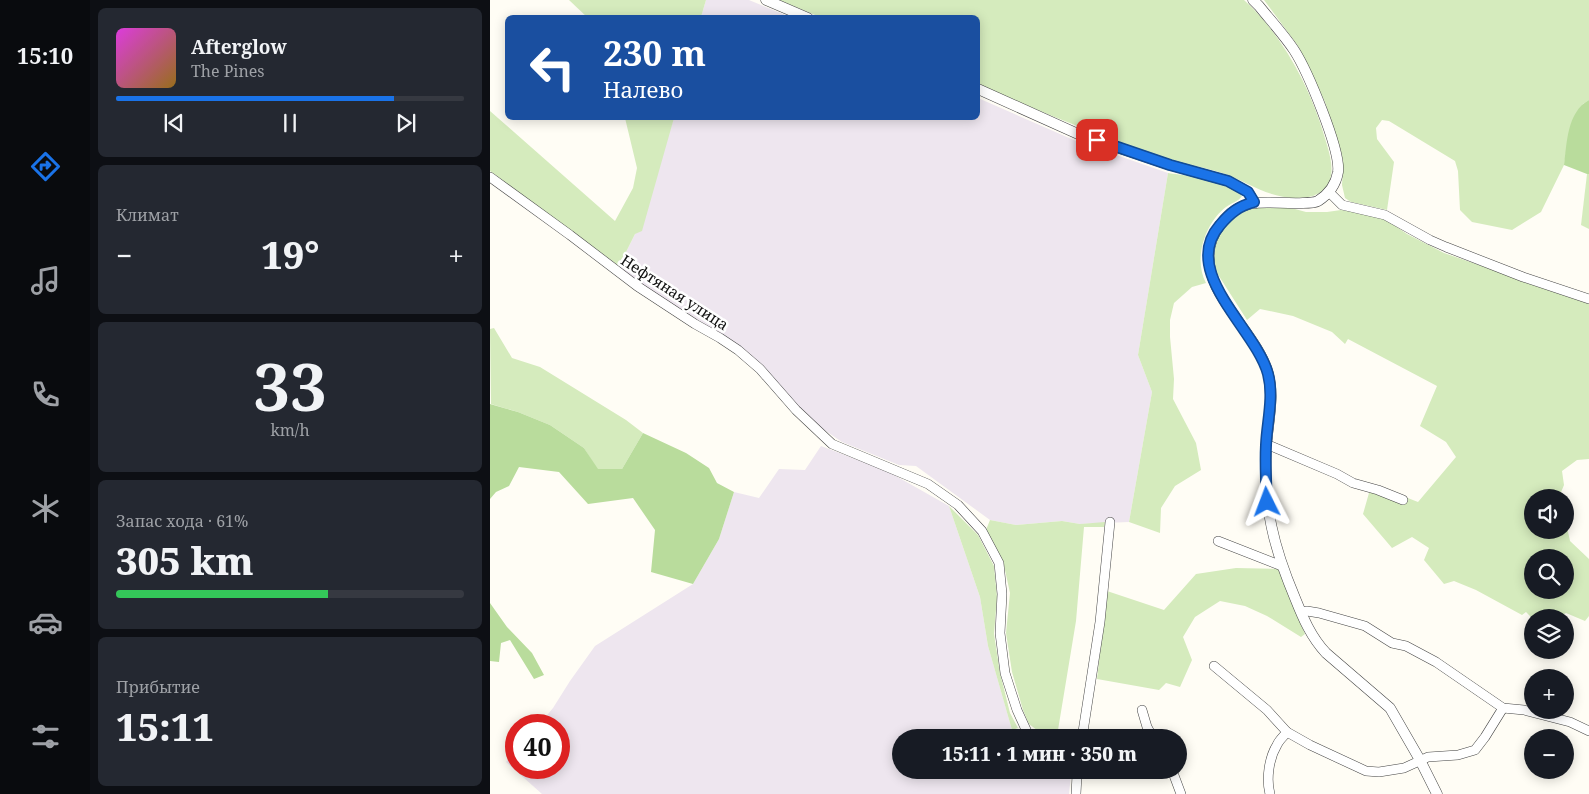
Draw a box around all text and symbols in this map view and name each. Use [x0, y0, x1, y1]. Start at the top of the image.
text: 230 m [603, 29, 706, 76]
text: Afterglow [191, 34, 287, 60]
icon: left [520, 35, 585, 100]
text: 15:10 [17, 40, 73, 70]
text: The Pines [191, 60, 265, 82]
text: Налево [603, 74, 683, 104]
icon: previous [160, 109, 188, 137]
icon: pause [276, 109, 304, 137]
icon: next [392, 109, 420, 137]
pin [1076, 119, 1118, 161]
icon: arrive [1083, 126, 1111, 154]
icon: directions [28, 149, 63, 184]
text: Климат [116, 204, 179, 226]
text: 19° [261, 228, 319, 280]
text: − [116, 236, 132, 274]
text: + [448, 236, 464, 274]
street label: Нефтяная улица [617, 250, 733, 334]
icon: music [28, 263, 63, 298]
text: 33 [253, 342, 327, 430]
icon: phone [28, 377, 63, 412]
text: km/h [270, 419, 310, 441]
position arrow [1240, 475, 1292, 527]
map controls [1524, 489, 1574, 779]
button: sound [1524, 489, 1574, 539]
icon: climate [28, 491, 63, 526]
text: Запас хода · 61% [116, 510, 248, 532]
text: 305 km [116, 534, 254, 586]
button: search [1524, 549, 1574, 599]
icon: car [28, 605, 63, 640]
button: layers [1524, 609, 1574, 659]
button: + [1524, 669, 1574, 719]
text: Прибытие [116, 676, 200, 698]
text: 15:11 [116, 700, 214, 752]
speed limit sign: 40 [505, 714, 570, 779]
icon: filters [28, 719, 63, 754]
button: − [1524, 729, 1574, 779]
text: 15:11 · 1 мин · 350 m [942, 741, 1137, 767]

